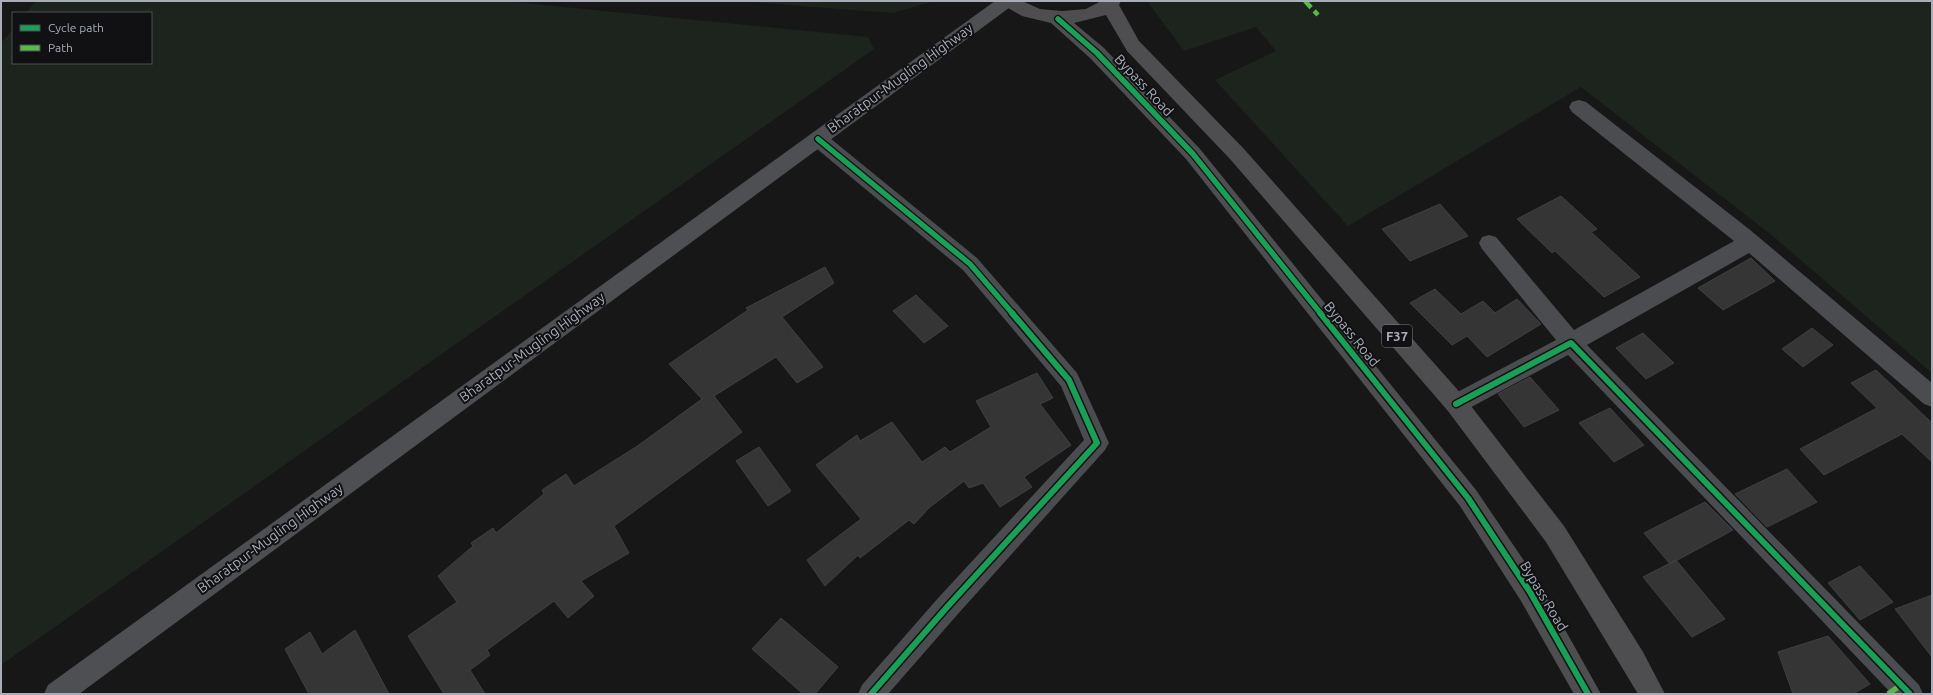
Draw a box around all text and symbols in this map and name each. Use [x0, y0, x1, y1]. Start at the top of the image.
legend [12, 12, 152, 64]
street label: Bharatpur-Mugling Highway [824, 20, 976, 136]
text: Cycle path [48, 21, 104, 34]
text: Path [48, 41, 73, 54]
street label: Bypass Road [1111, 51, 1177, 119]
street label: Bharatpur-Mugling Highway [456, 289, 608, 405]
street label: Bypass Road [1321, 298, 1383, 370]
road number: F37 [1382, 325, 1412, 347]
street label: Bharatpur-Mugling Highway [194, 480, 346, 596]
street label: Bypass Road [1517, 558, 1571, 634]

